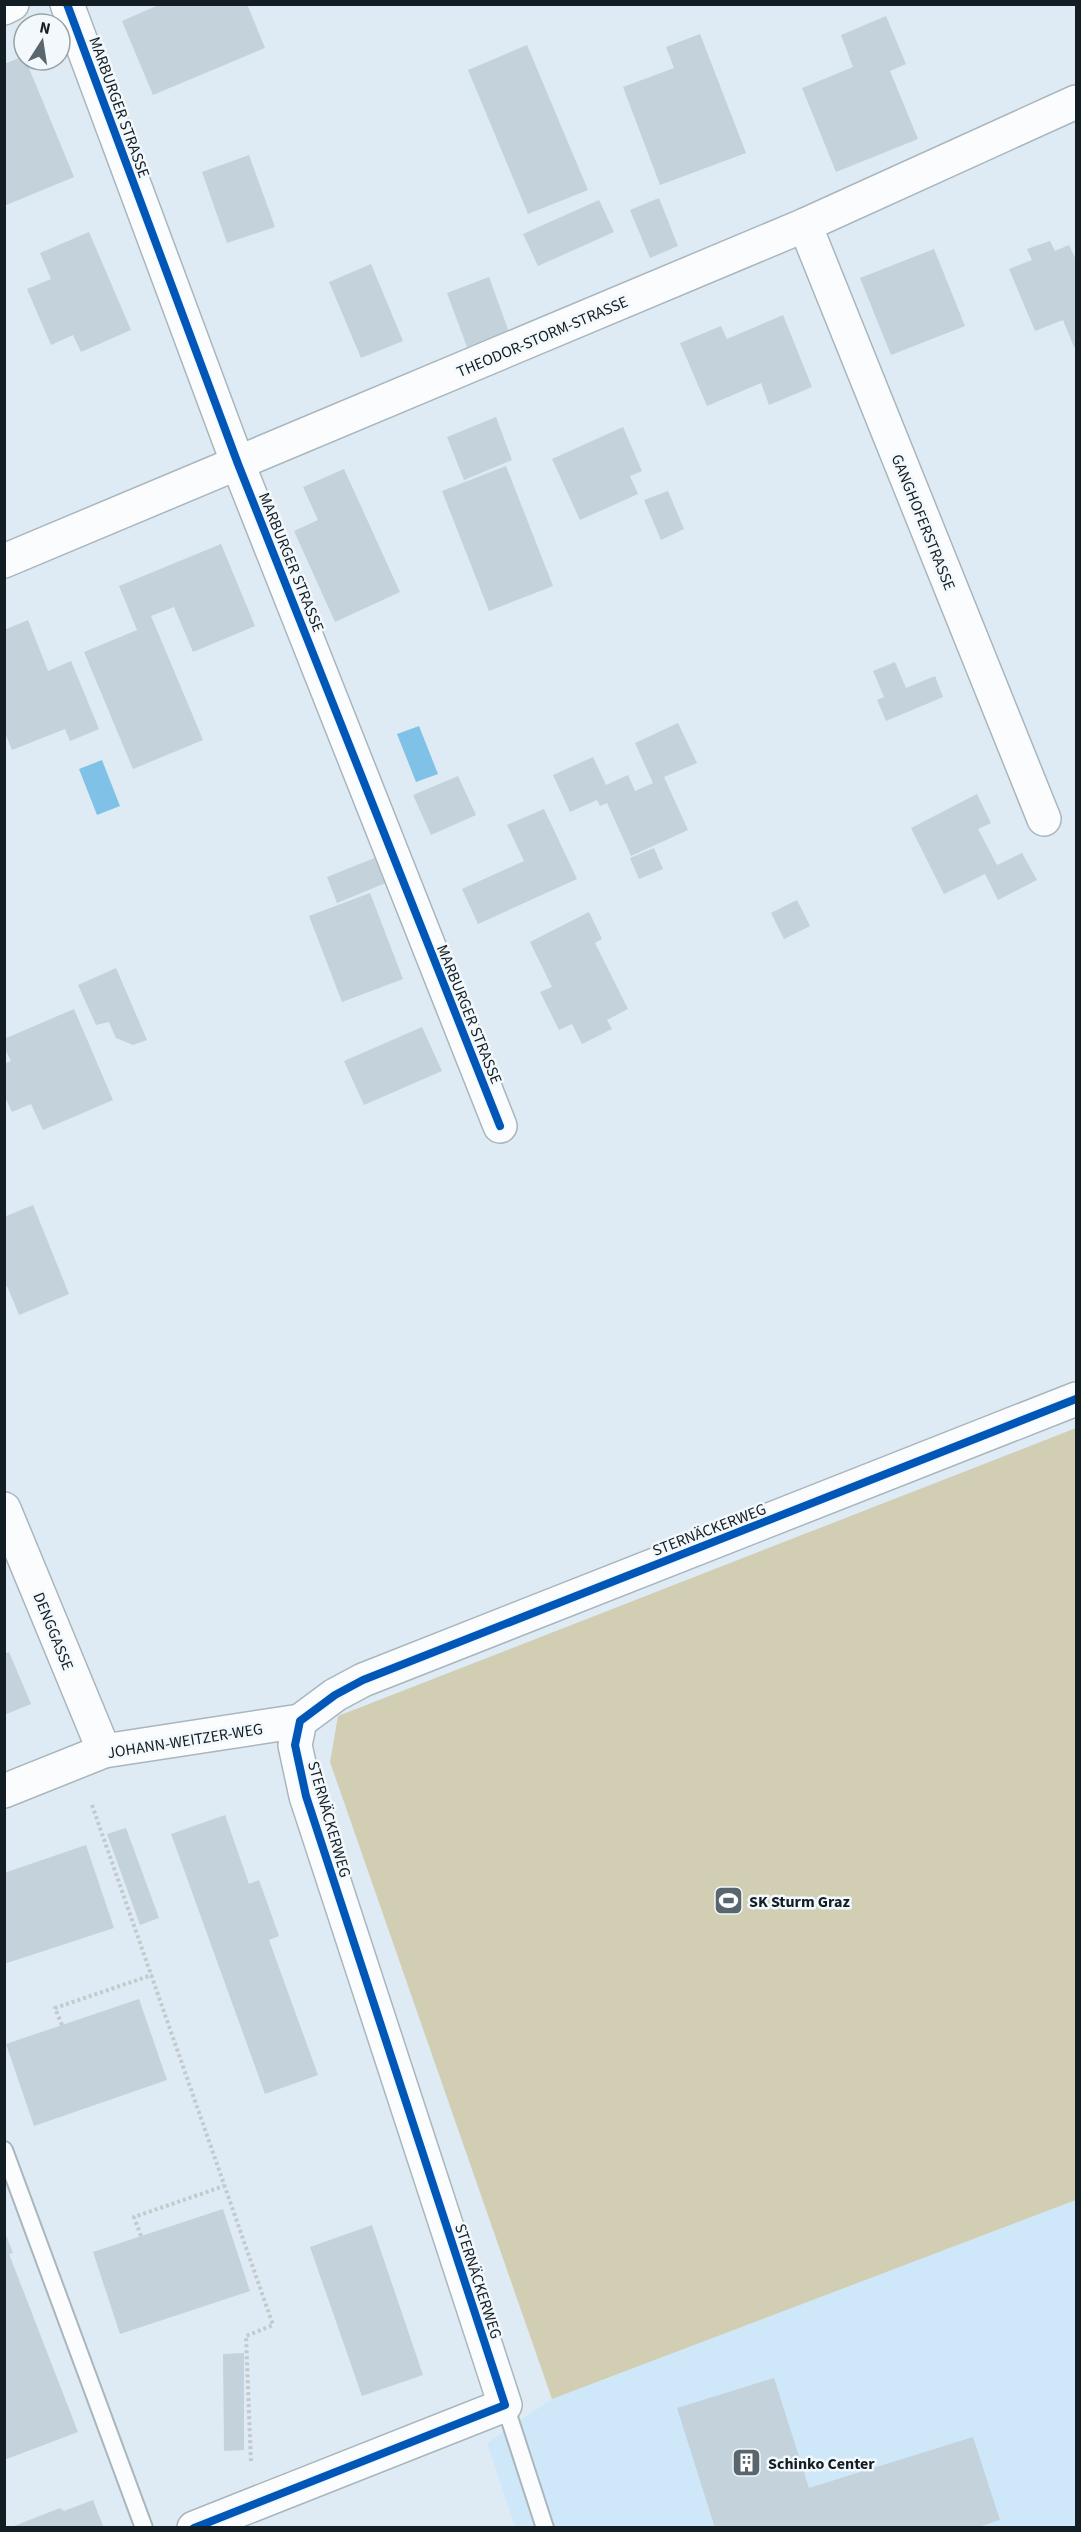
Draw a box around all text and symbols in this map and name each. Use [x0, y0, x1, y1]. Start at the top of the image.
north arrow [12, 12, 72, 72]
text: N [37, 16, 52, 40]
street label: MARBURGER STRASSE [83, 34, 155, 181]
street label: THEODOR-STORM-STRASSE [453, 291, 631, 383]
street label: GANGHOFERSTRASSE [886, 451, 960, 594]
street label: MARBURGER STRASSE [253, 489, 329, 635]
street label: MARBURGER STRASSE [431, 941, 507, 1087]
street label: STERNÄCKERWEG [649, 1498, 769, 1562]
street label: DENGGASSE [27, 1589, 79, 1674]
street label: JOHANN-WEITZER-WEG [106, 1718, 265, 1764]
street label: STERNÄCKERWEG [302, 1758, 356, 1880]
sports icon: SK Sturm Graz [712, 1885, 744, 1917]
place label: SK Sturm Graz [749, 1891, 850, 1913]
street label: STERNÄCKERWEG [449, 2221, 507, 2342]
building icon: Schinko Center [731, 2447, 763, 2479]
place label: Schinko Center [768, 2453, 875, 2475]

